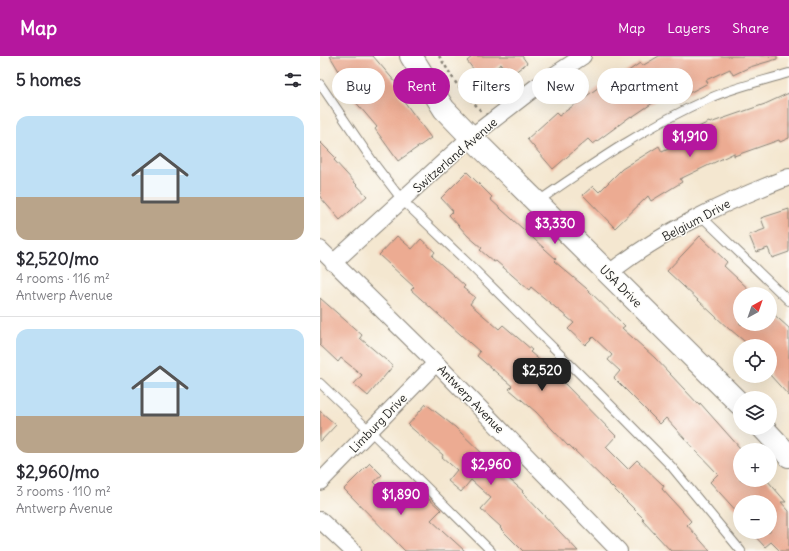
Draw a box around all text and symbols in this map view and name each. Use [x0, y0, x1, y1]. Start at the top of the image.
text: Map [20, 16, 57, 40]
text: Map [618, 19, 645, 37]
text: Layers [667, 19, 710, 37]
text: Share [732, 19, 769, 37]
chip: Buy [332, 68, 385, 104]
chip: Rent [393, 68, 450, 104]
chip: Filters [458, 68, 524, 104]
chip: New [532, 68, 589, 104]
chip: Apartment [597, 68, 693, 104]
text: 5 homes [16, 69, 81, 91]
icon: filters [282, 69, 304, 91]
street label: Switzerland Avenue [410, 114, 500, 196]
pin: $1,910 [657, 124, 723, 158]
text: $1,910 [672, 128, 708, 145]
icon: home [124, 142, 196, 214]
street label: Belgium Drive [659, 196, 733, 244]
pin: $3,330 [522, 211, 588, 245]
text: $3,330 [535, 215, 575, 232]
text: $2,520/mo [16, 248, 99, 270]
street label: USA Drive [597, 262, 645, 310]
text: 4 rooms · 116 m² [16, 270, 110, 287]
text: Antwerp Avenue [16, 287, 113, 304]
north arrow [733, 287, 777, 331]
map controls [733, 287, 777, 539]
button: locate [733, 339, 777, 383]
icon: home [124, 355, 196, 427]
pin: $2,520 [509, 358, 575, 392]
street label: Antwerp Avenue [435, 362, 507, 436]
text: $2,520 [522, 362, 562, 379]
street label: Limburg Drive [346, 390, 410, 456]
button: layers [733, 391, 777, 435]
button: + [733, 443, 777, 487]
pin: $2,960 [458, 452, 524, 486]
text: $2,960 [471, 456, 511, 473]
text: $2,960/mo [16, 461, 99, 483]
pin: $1,890 [368, 482, 434, 516]
text: 3 rooms · 110 m² [16, 483, 111, 500]
text: $1,890 [382, 486, 420, 503]
button: − [733, 495, 777, 539]
text: Antwerp Avenue [16, 500, 113, 517]

